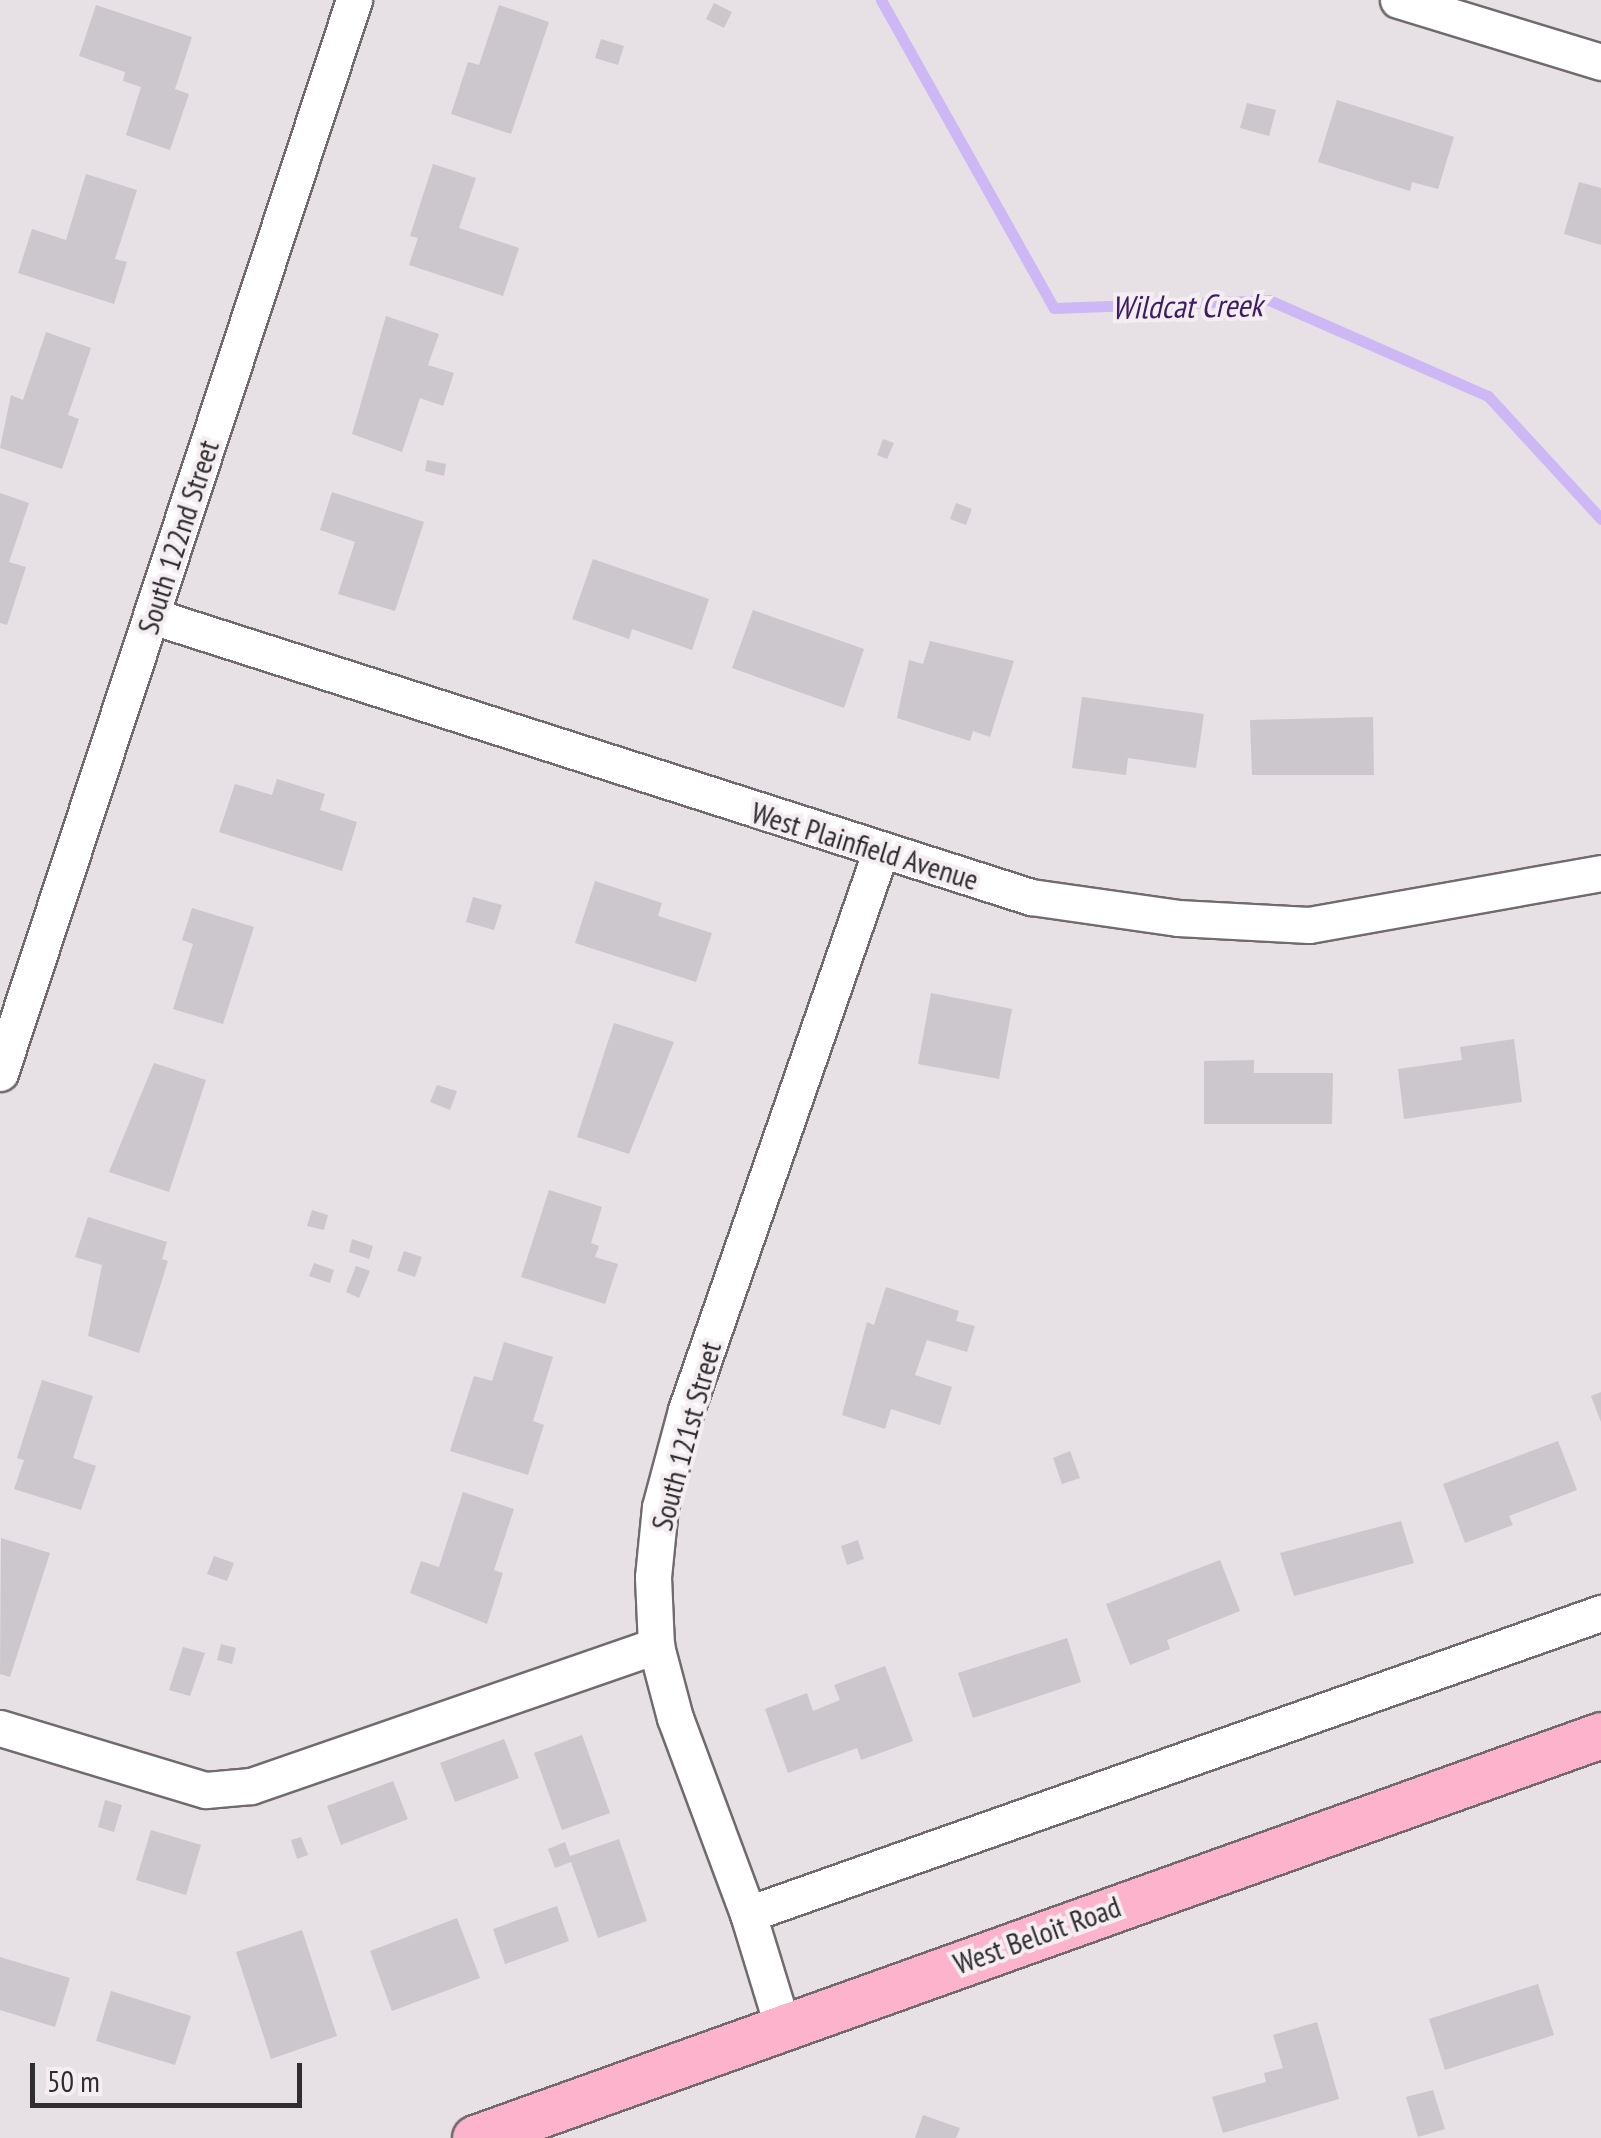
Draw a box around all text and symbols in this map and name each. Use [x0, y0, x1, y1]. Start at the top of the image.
water label: Wildcat Creek [1111, 285, 1263, 327]
street label: South 122nd Street [130, 435, 226, 639]
street label: West Plainfield Avenue [747, 794, 983, 898]
street label: South 121st Street [644, 1338, 728, 1534]
street label: West Beloit Road [949, 1888, 1125, 1982]
scale bar [35, 2043, 308, 2105]
text: 50 m [47, 2061, 100, 2100]

